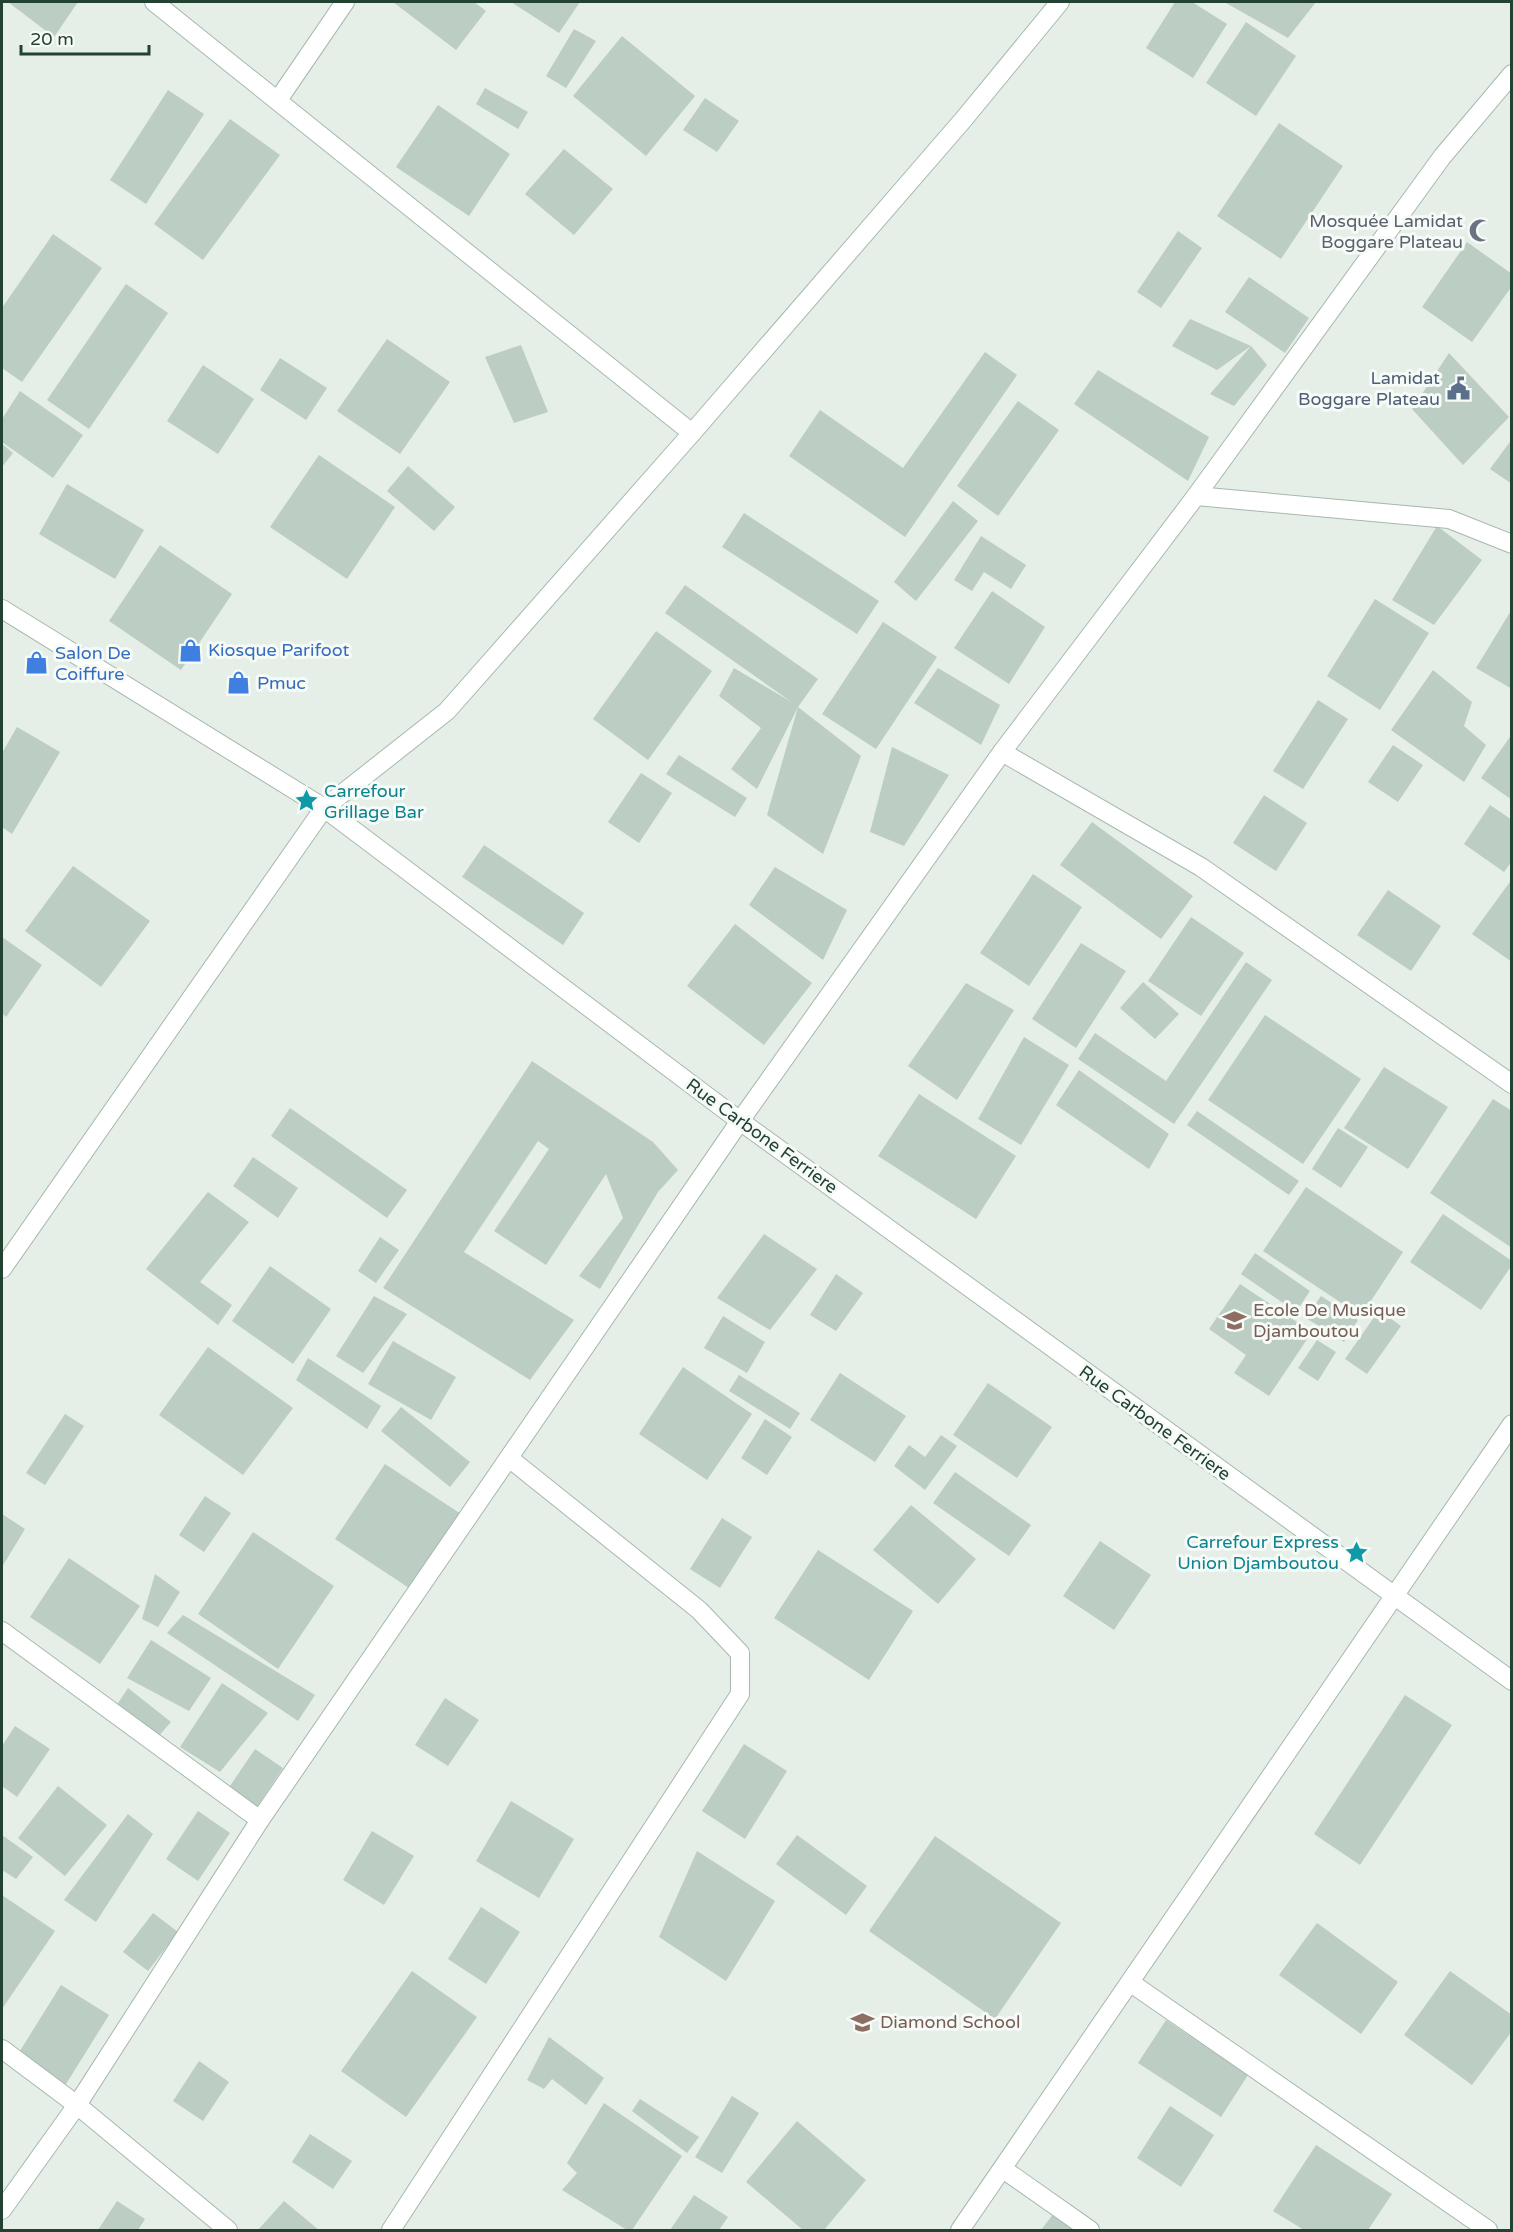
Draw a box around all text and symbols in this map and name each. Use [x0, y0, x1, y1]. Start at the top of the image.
scale bar [21, 18, 148, 56]
text: 20 m [30, 28, 74, 50]
place label: Mosquée Lamidat Boggare Plateau [1309, 210, 1463, 253]
mosque icon: Mosquée Lamidat Boggare Plateau [1468, 218, 1494, 244]
place label: Lamidat Boggare Plateau [1298, 367, 1440, 410]
public building icon: Lamidat Boggare Plateau [1445, 375, 1471, 401]
shop icon: Kiosque Parifoot [177, 637, 203, 663]
place label: Kiosque Parifoot [208, 639, 350, 661]
place label: Salon De Coiffure [55, 642, 131, 685]
shop icon: Salon De Coiffure [24, 650, 50, 676]
shop icon: Pmuc [226, 670, 252, 696]
place label: Pmuc [257, 672, 306, 694]
place label: Carrefour Grillage Bar [324, 780, 424, 823]
place icon: Carrefour Grillage Bar [293, 788, 319, 814]
street label: Rue Carbone Ferriere [682, 1074, 842, 1198]
place label: Ecole De Musique Djamboutou [1253, 1299, 1406, 1342]
school or university icon: Ecole De Musique Djamboutou [1222, 1307, 1248, 1333]
street label: Rue Carbone Ferriere [1075, 1361, 1235, 1485]
place label: Carrefour Express Union Djamboutou [1177, 1531, 1339, 1574]
place icon: Carrefour Express Union Djamboutou [1344, 1539, 1370, 1565]
school or university icon: Diamond School [849, 2009, 875, 2035]
place label: Diamond School [880, 2011, 1020, 2033]

